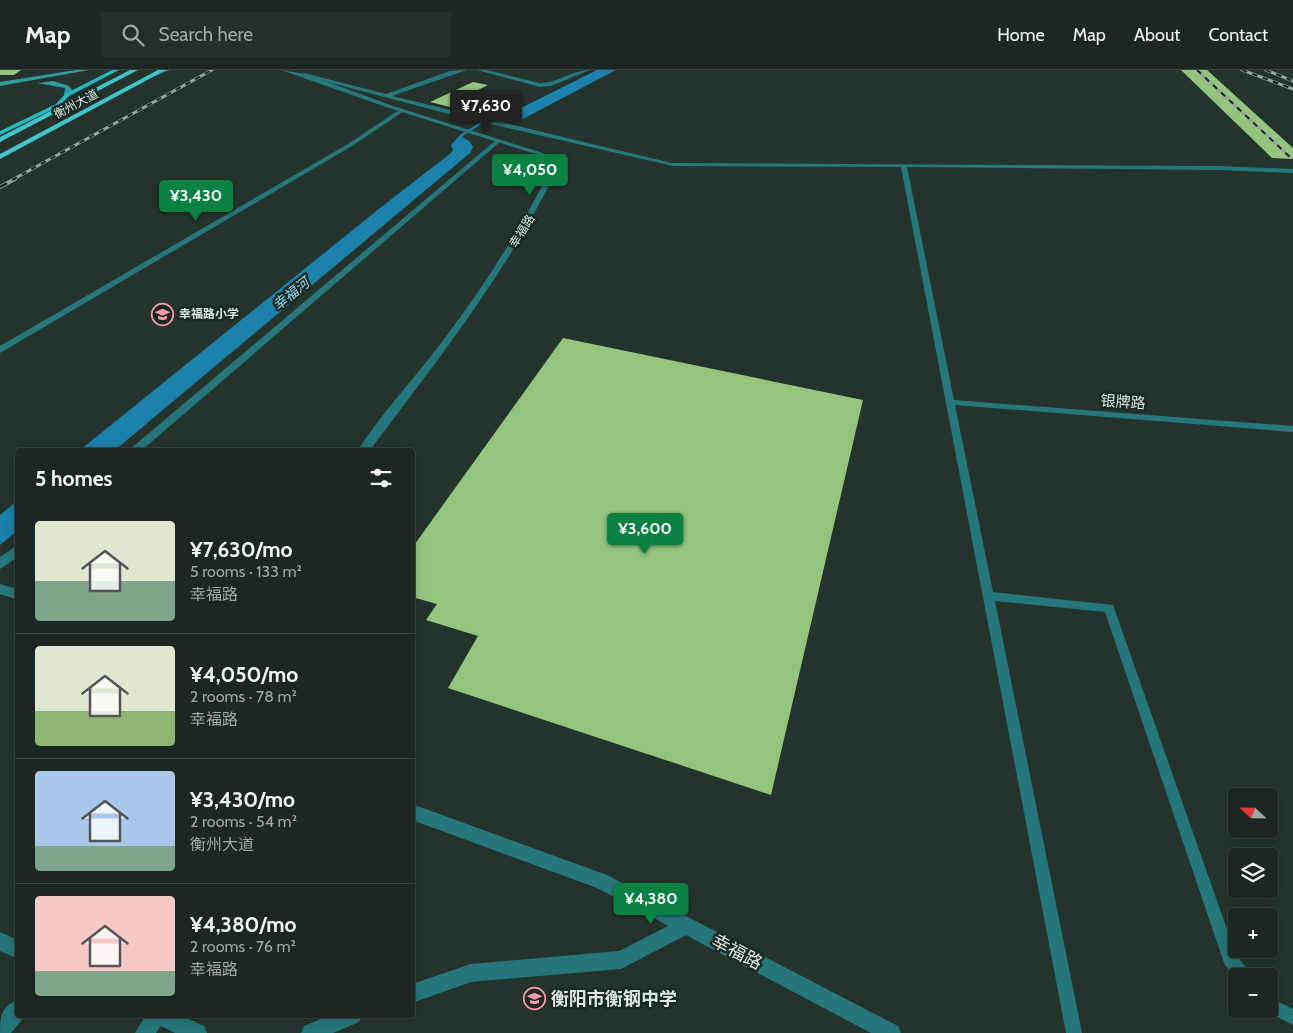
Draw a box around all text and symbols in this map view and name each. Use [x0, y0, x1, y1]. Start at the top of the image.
search box [101, 12, 451, 57]
text: Map [25, 20, 71, 49]
icon: search [119, 21, 147, 49]
text: Search here [159, 23, 253, 46]
text: Home [997, 24, 1045, 46]
text: Map [1073, 24, 1106, 46]
text: About [1134, 24, 1180, 46]
text: Contact [1208, 24, 1268, 46]
street label: 衡州大道 [51, 86, 100, 121]
pin: ¥7,630 [445, 90, 527, 132]
text: ¥7,630 [461, 96, 511, 115]
pin: ¥4,050 [489, 154, 571, 196]
text: ¥4,050 [503, 160, 557, 179]
pin: ¥3,430 [155, 180, 237, 222]
text: ¥3,430 [170, 186, 222, 205]
street label: 幸福路 [506, 211, 537, 250]
water label: 幸福河 [269, 272, 315, 314]
school or university icon: 幸福路小学 [151, 302, 175, 326]
place label: 幸福路小学 [179, 306, 239, 321]
street label: 银牌路 [1100, 391, 1146, 413]
icon: filters [367, 464, 395, 492]
text: 5 homes [35, 466, 113, 491]
pin: ¥3,600 [604, 512, 686, 555]
text: ¥3,600 [618, 519, 672, 538]
text: ¥7,630/mo [190, 537, 292, 562]
icon: home [75, 541, 135, 601]
text: 5 rooms · 133 m² [190, 562, 302, 581]
text: 幸福路 [190, 585, 238, 604]
text: ¥4,050/mo [190, 662, 298, 687]
icon: home [75, 666, 135, 726]
text: 2 rooms · 78 m² [190, 687, 297, 706]
text: 幸福路 [190, 710, 238, 729]
text: ¥3,430/mo [190, 787, 295, 812]
north arrow [1228, 788, 1278, 838]
map controls [1228, 788, 1278, 1018]
icon: home [75, 791, 135, 851]
text: 2 rooms · 54 m² [190, 812, 297, 831]
text: 衡州大道 [190, 835, 254, 854]
button: layers [1228, 848, 1278, 898]
pin: ¥4,380 [610, 882, 692, 925]
text: ¥4,380 [625, 889, 677, 908]
button: + [1228, 908, 1278, 958]
text: ¥4,380/mo [190, 912, 296, 937]
icon: home [75, 916, 135, 976]
street label: 幸福路 [708, 930, 766, 974]
text: 2 rooms · 76 m² [190, 937, 296, 956]
text: 幸福路 [190, 960, 238, 979]
button: − [1228, 968, 1278, 1018]
school or university icon: 衡阳市衡钢中学 [523, 987, 547, 1011]
place label: 衡阳市衡钢中学 [551, 988, 677, 1010]

